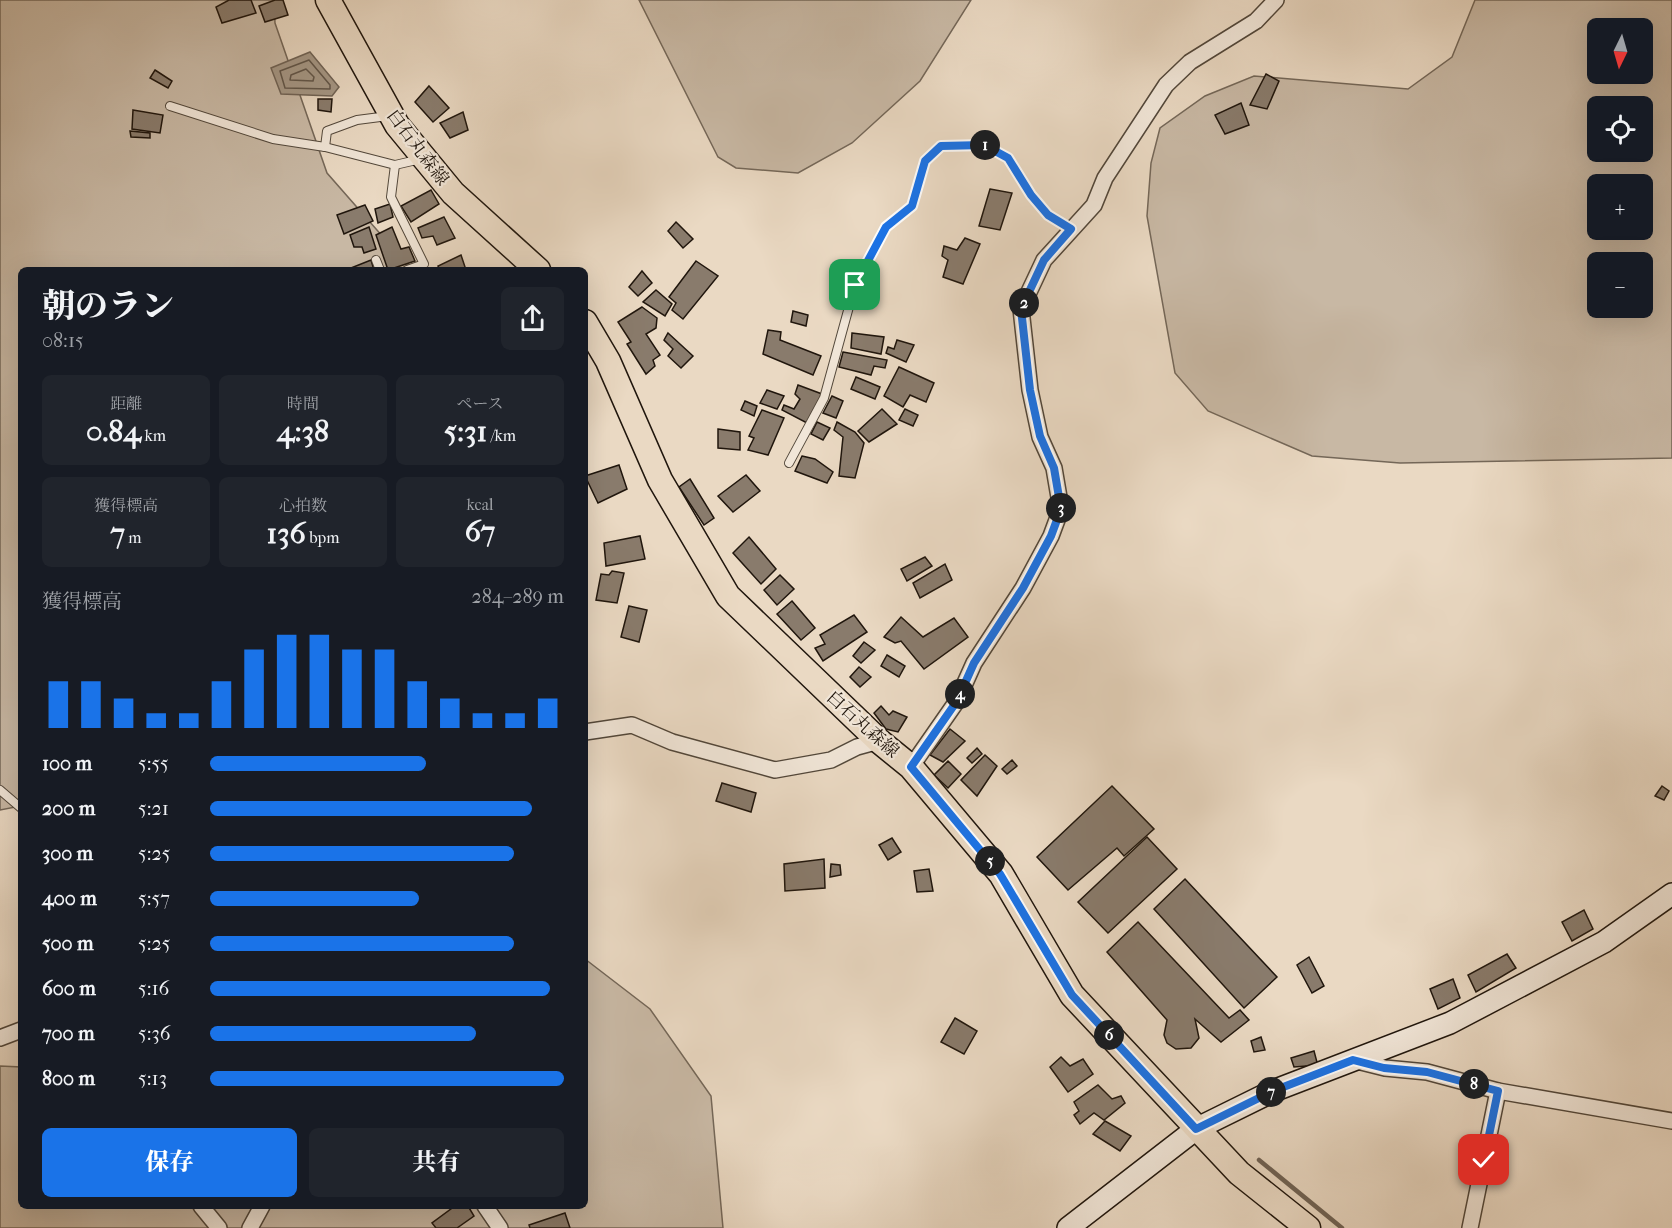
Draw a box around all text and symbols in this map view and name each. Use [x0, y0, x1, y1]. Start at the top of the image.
north arrow [1587, 18, 1653, 84]
map controls [1587, 18, 1653, 318]
button: locate [1587, 96, 1653, 162]
street label: 白石丸森線 [382, 105, 453, 190]
pin: 1 [970, 130, 1000, 160]
text: 1 [982, 135, 988, 154]
button: + [1587, 174, 1653, 240]
button: − [1587, 252, 1653, 318]
pin [829, 259, 880, 310]
icon: arrive [838, 268, 871, 301]
text: 朝のラン [42, 287, 174, 326]
button: share [501, 287, 564, 350]
pin: 2 [1009, 288, 1039, 318]
text: 2 [1020, 293, 1028, 312]
text: 08:15 [42, 329, 84, 352]
text: 距離 [110, 394, 142, 413]
text: 時間 [287, 394, 319, 413]
text: ペース [456, 394, 504, 413]
text: 0.84 [86, 414, 141, 449]
text: 4:38 [277, 414, 329, 449]
text: 5:31 [444, 414, 487, 449]
text: km [141, 426, 166, 445]
text: /km [487, 426, 516, 445]
pin: 3 [1046, 493, 1076, 523]
text: kcal [467, 495, 493, 514]
text: 獲得標高 [94, 496, 158, 515]
text: 心拍数 [279, 496, 327, 515]
text: 3 [1058, 498, 1064, 517]
text: 67 [465, 514, 495, 549]
text: 7 [110, 516, 125, 551]
text: 136 [267, 516, 306, 551]
text: m [125, 528, 142, 547]
text: bpm [306, 528, 339, 547]
text: 284–289 m [472, 585, 564, 608]
text: 獲得標高 [42, 590, 122, 613]
pin: 4 [945, 679, 975, 709]
text: 4 [955, 684, 965, 703]
street label: 白石丸森線 [822, 686, 903, 762]
text: 100 m [42, 752, 92, 775]
text: 5:55 [138, 752, 169, 775]
text: 200 m [42, 797, 95, 820]
text: 5:21 [138, 797, 169, 820]
text: 300 m [42, 842, 93, 865]
text: 5:25 [138, 842, 170, 865]
pin: 5 [975, 846, 1005, 876]
text: 5 [987, 851, 993, 870]
text: 400 m [42, 887, 97, 910]
text: 5:57 [138, 887, 170, 910]
text: 500 m [42, 932, 94, 955]
text: 5:25 [138, 932, 170, 955]
text: 600 m [42, 977, 96, 1000]
text: 5:16 [138, 977, 169, 1000]
pin: 6 [1094, 1020, 1124, 1050]
text: 700 m [42, 1022, 95, 1045]
text: 5:36 [138, 1022, 171, 1045]
text: 6 [1105, 1025, 1113, 1044]
text: 800 m [42, 1067, 95, 1090]
text: 5:13 [138, 1067, 167, 1090]
pin: 8 [1459, 1069, 1489, 1099]
text: 8 [1470, 1074, 1478, 1093]
pin: 7 [1256, 1077, 1286, 1107]
text: 7 [1267, 1082, 1275, 1101]
button: 保存 [42, 1128, 297, 1197]
button: 共有 [309, 1128, 564, 1197]
pin [1458, 1134, 1509, 1185]
icon: check [1467, 1143, 1500, 1176]

